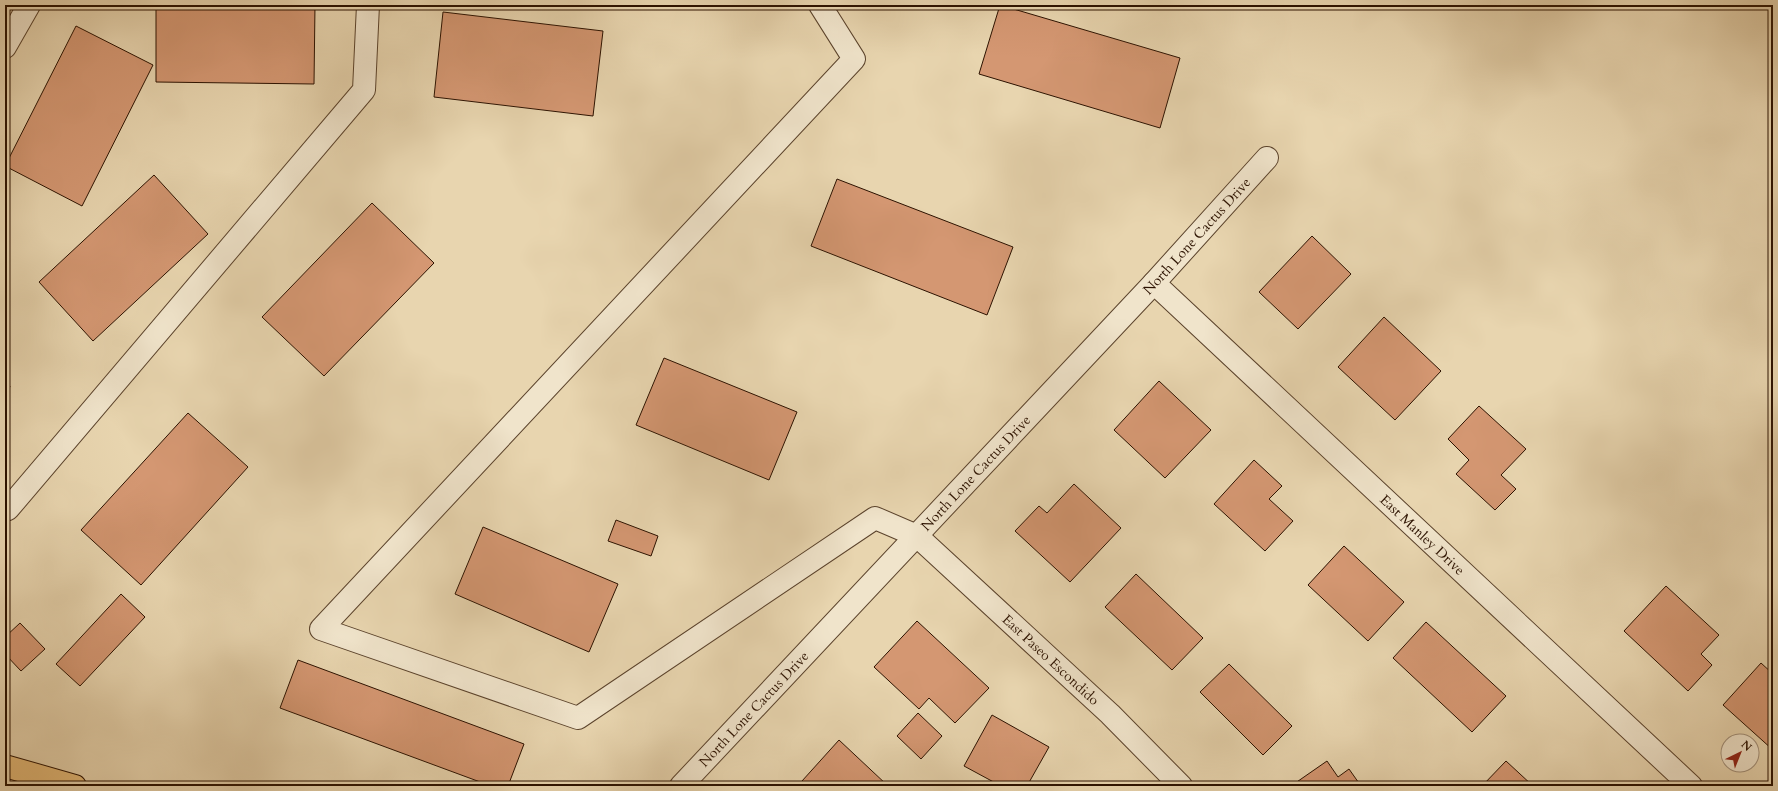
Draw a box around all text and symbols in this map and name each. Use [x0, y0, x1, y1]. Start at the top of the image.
street label: North Lone Cactus Drive [1138, 173, 1255, 299]
street label: North Lone Cactus Drive [916, 411, 1035, 535]
street label: East Manley Drive [1376, 490, 1469, 579]
street label: East Paseo Escondido [998, 610, 1104, 709]
street label: North Lone Cactus Drive [695, 647, 813, 771]
north arrow [1720, 733, 1760, 773]
text: N [1738, 737, 1755, 755]

